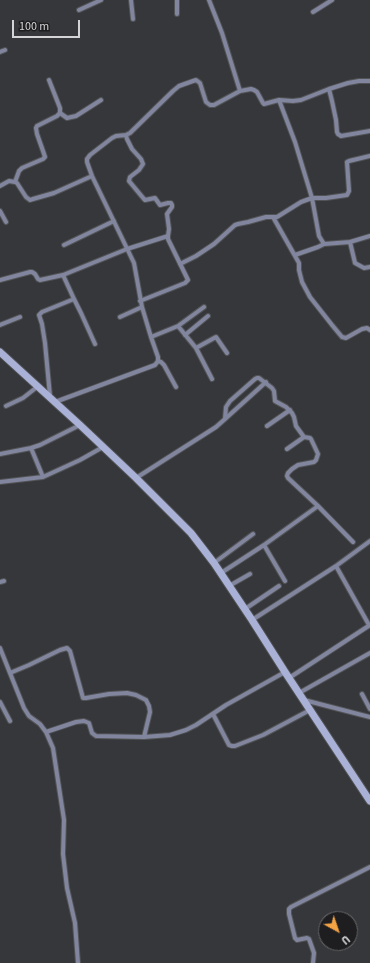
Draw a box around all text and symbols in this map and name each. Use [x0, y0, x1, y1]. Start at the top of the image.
scale bar [14, 12, 82, 38]
text: 100 m [19, 18, 49, 35]
north arrow [318, 911, 358, 951]
text: U [338, 932, 353, 948]

